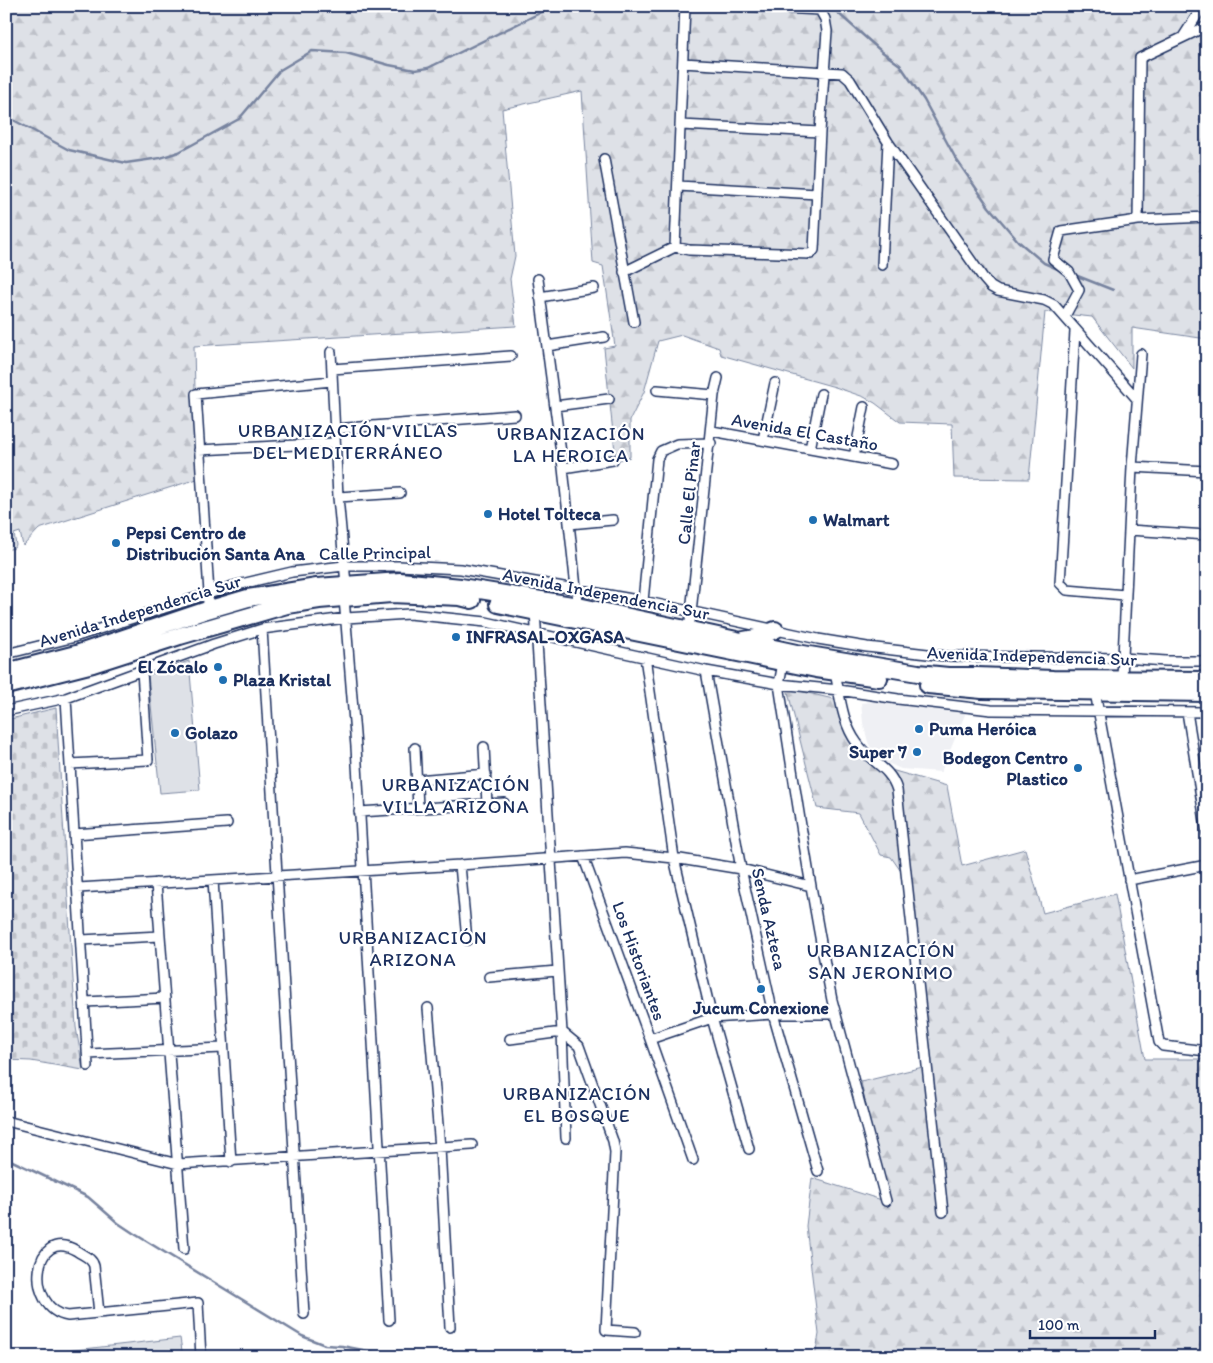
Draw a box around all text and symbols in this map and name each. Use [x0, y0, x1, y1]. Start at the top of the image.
street label: Avenida El Castaño [730, 408, 880, 456]
district label: URBANIZACIÓN VILLAS DEL MEDITERRÁNEO [238, 419, 458, 464]
district label: URBANIZACIÓN LA HEROICA [496, 422, 646, 467]
street label: Calle El Pinar [673, 440, 705, 546]
place label: Hotel Tolteca [498, 503, 601, 525]
marker: Hotel Tolteca [482, 508, 494, 520]
place label: Walmart [823, 509, 890, 531]
marker: Walmart [807, 514, 819, 526]
place label: Pepsi Centro de Distribución Santa Ana [126, 522, 306, 565]
marker: Pepsi Centro de Distribución Santa Ana [110, 537, 122, 549]
street label: Calle Principal [319, 541, 431, 565]
street label: Avenida Independencia Sur [501, 563, 712, 625]
street label: Avenida Independencia Sur [36, 570, 244, 652]
place label: INFRASAL-OXGASA [466, 626, 625, 648]
marker: INFRASAL-OXGASA [450, 631, 462, 643]
street label: Avenida Independencia Sur [927, 641, 1138, 671]
place label: El Zócalo [138, 656, 208, 678]
marker: El Zócalo [212, 661, 224, 673]
place label: Plaza Kristal [233, 669, 332, 691]
marker: Plaza Kristal [217, 674, 229, 686]
place label: Puma Heróica [929, 718, 1036, 740]
place label: Golazo [185, 722, 238, 744]
marker: Puma Heróica [913, 723, 925, 735]
marker: Golazo [169, 727, 181, 739]
place label: Super 7 [849, 741, 907, 763]
marker: Super 7 [911, 746, 923, 758]
place label: Bodegon Centro Plastico [943, 747, 1068, 790]
marker: Bodegon Centro Plastico [1072, 762, 1084, 774]
district label: URBANIZACIÓN VILLA ARIZONA [381, 773, 531, 818]
street label: Senda Azteca [747, 866, 792, 973]
street label: Los Historiantes [607, 898, 671, 1024]
district label: URBANIZACIÓN ARIZONA [338, 926, 488, 971]
district label: URBANIZACIÓN SAN JERONIMO [806, 939, 956, 984]
marker: Jucum Conexione [755, 983, 767, 995]
place label: Jucum Conexione [692, 997, 829, 1019]
district label: URBANIZACIÓN EL BOSQUE [502, 1082, 652, 1127]
scale bar [1030, 1308, 1156, 1340]
text: 100 m [1038, 1316, 1080, 1334]

